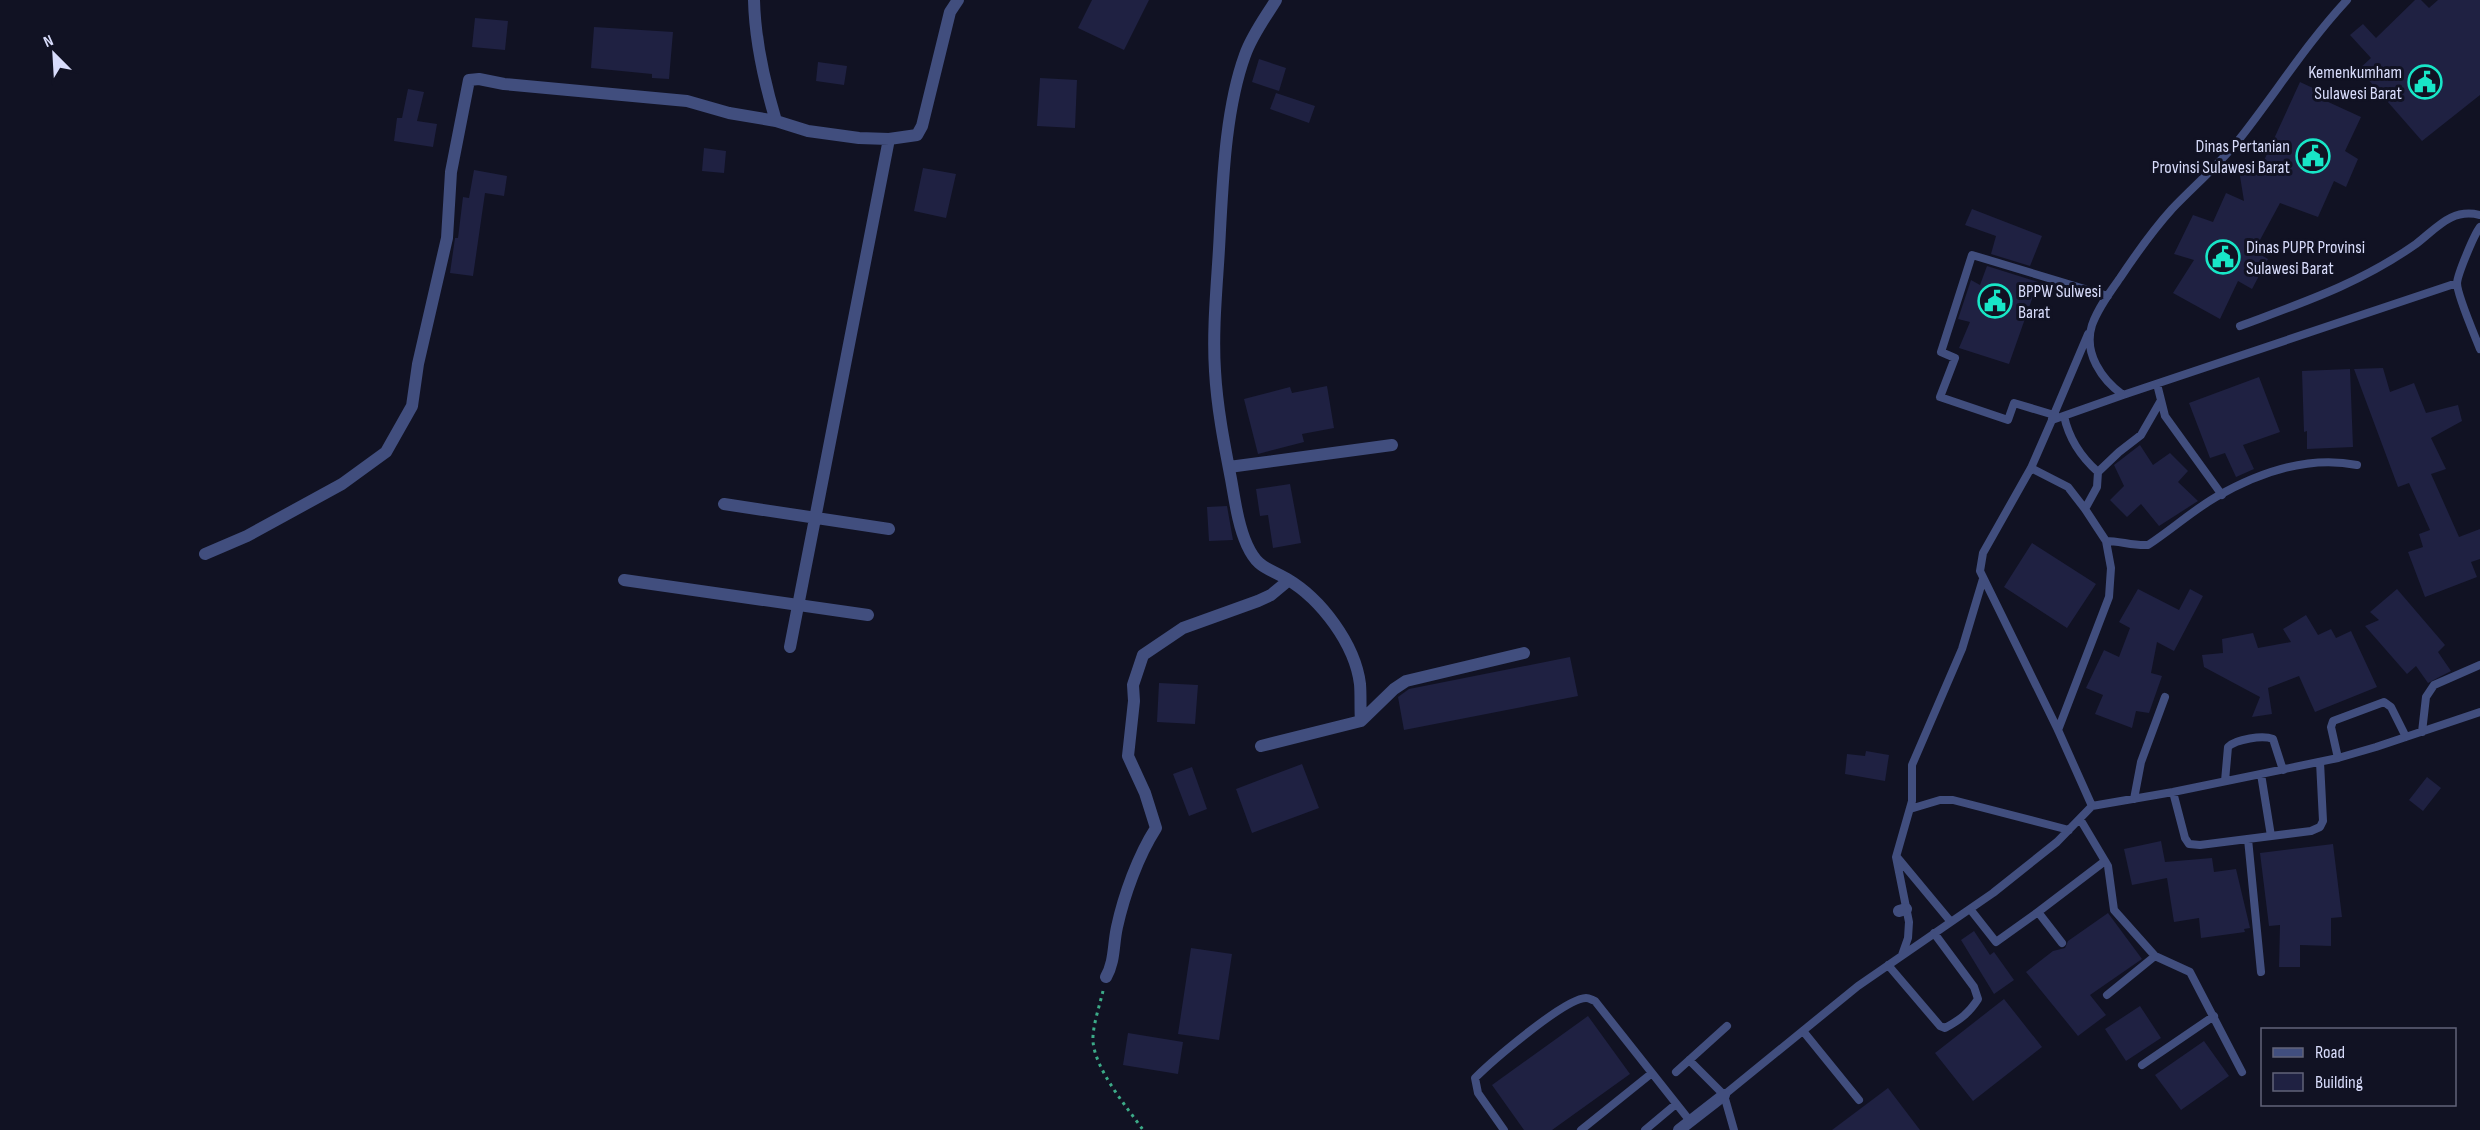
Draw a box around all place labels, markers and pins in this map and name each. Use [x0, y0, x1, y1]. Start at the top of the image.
place label: Kemenkumham Sulawesi Barat [2308, 62, 2402, 104]
public building icon: Kemenkumham Sulawesi Barat [2407, 64, 2443, 100]
place label: Dinas Pertanian Provinsi Sulawesi Barat [2152, 136, 2291, 178]
public building icon: Dinas Pertanian Provinsi Sulawesi Barat [2295, 138, 2331, 174]
place label: Dinas PUPR Provinsi Sulawesi Barat [2246, 237, 2365, 279]
public building icon: Dinas PUPR Provinsi Sulawesi Barat [2205, 239, 2241, 275]
place label: BPPW Sulwesi Barat [2018, 281, 2101, 323]
public building icon: BPPW Sulwesi Barat [1977, 283, 2013, 319]

